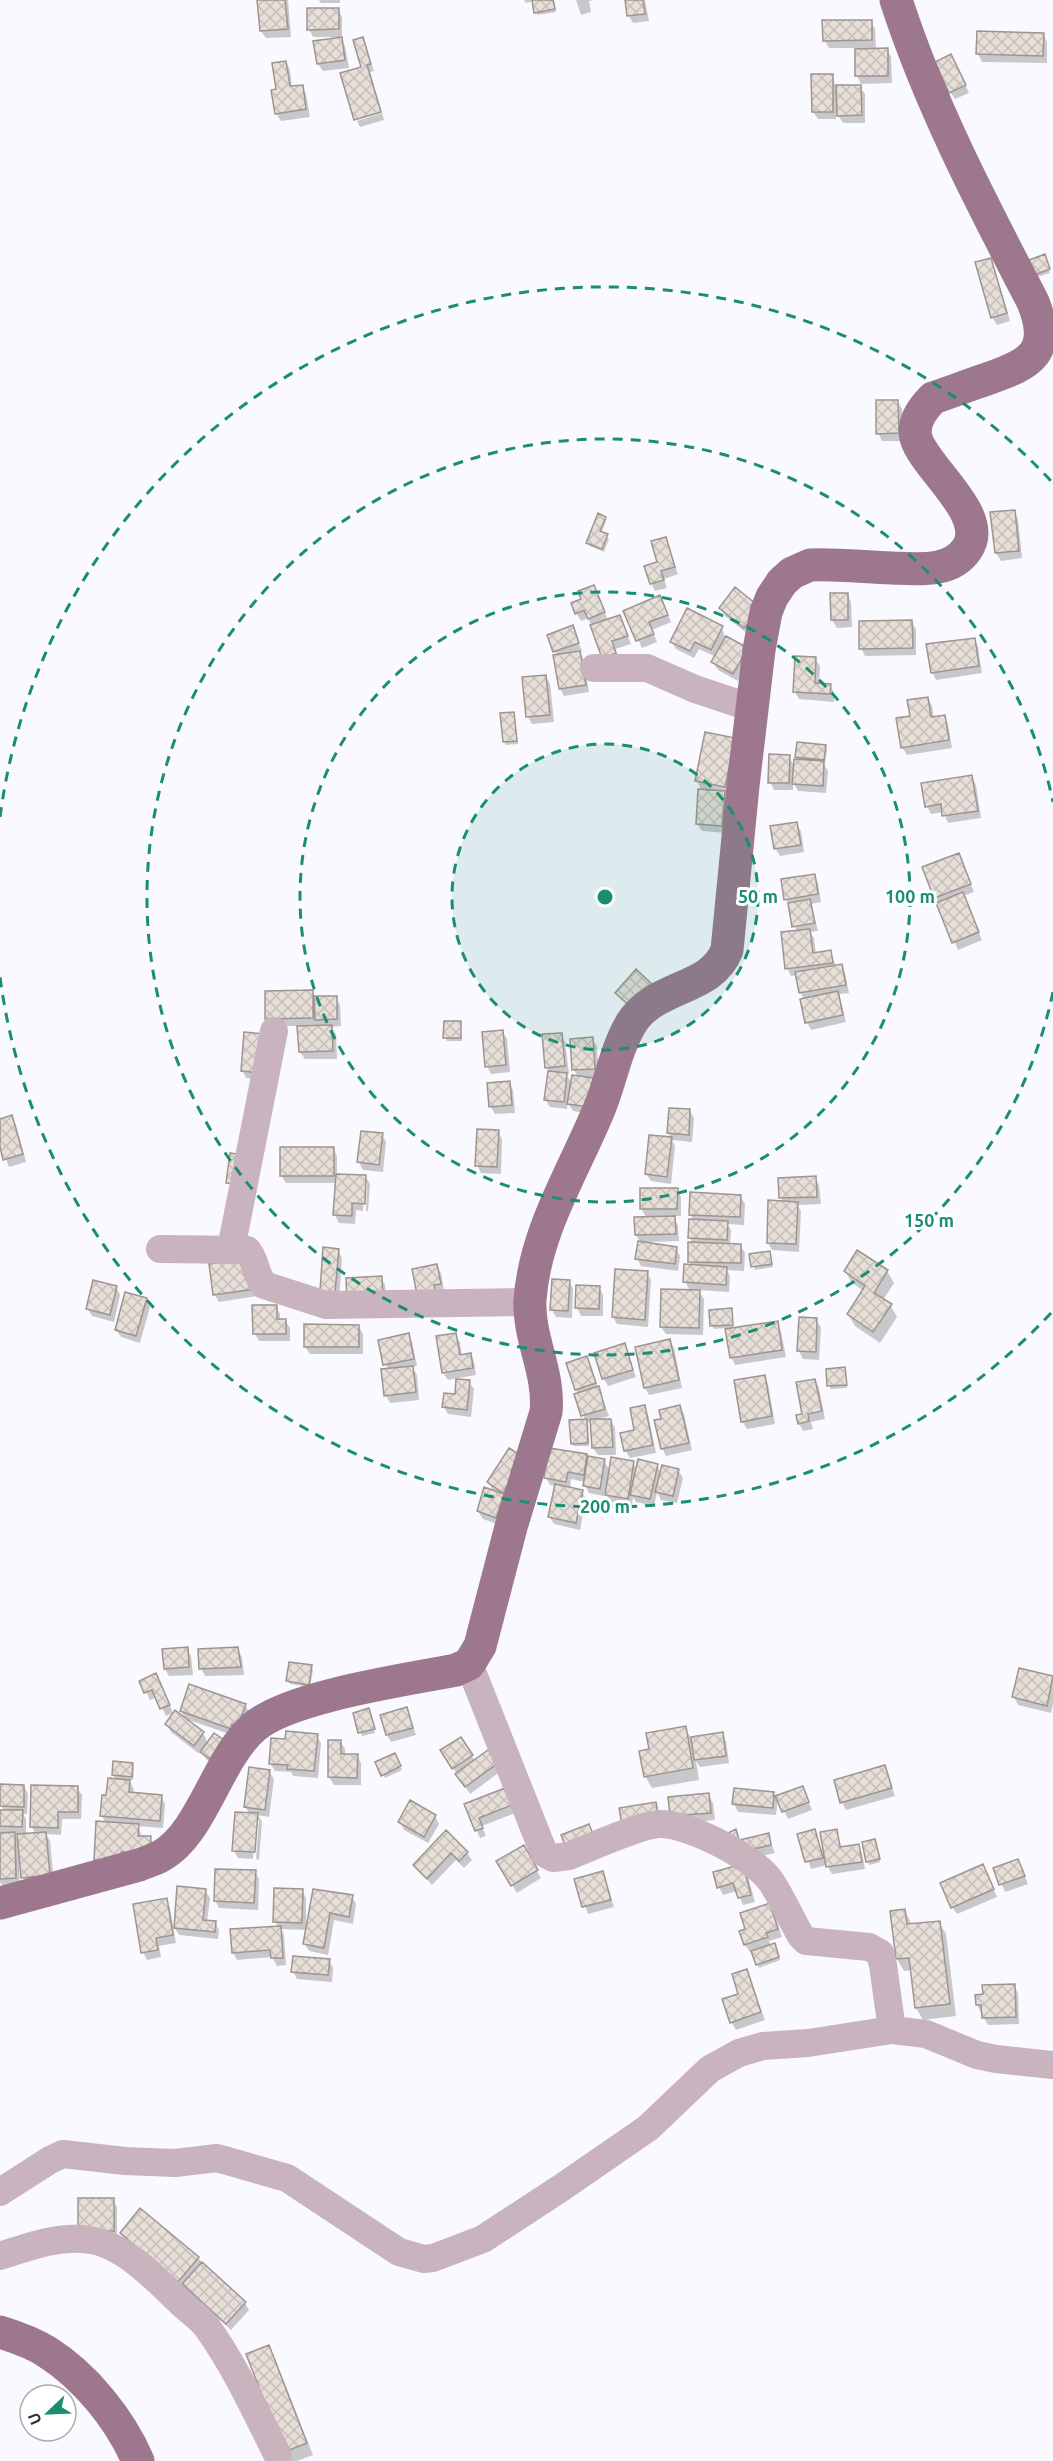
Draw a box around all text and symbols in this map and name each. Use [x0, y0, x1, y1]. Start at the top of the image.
text: 50 m [738, 886, 778, 906]
text: 100 m [885, 886, 935, 906]
centre of rings [595, 887, 615, 907]
text: 150 m [904, 1210, 954, 1230]
text: 200 m [580, 1496, 630, 1516]
north arrow [18, 2383, 78, 2443]
text: U [24, 2410, 45, 2428]

